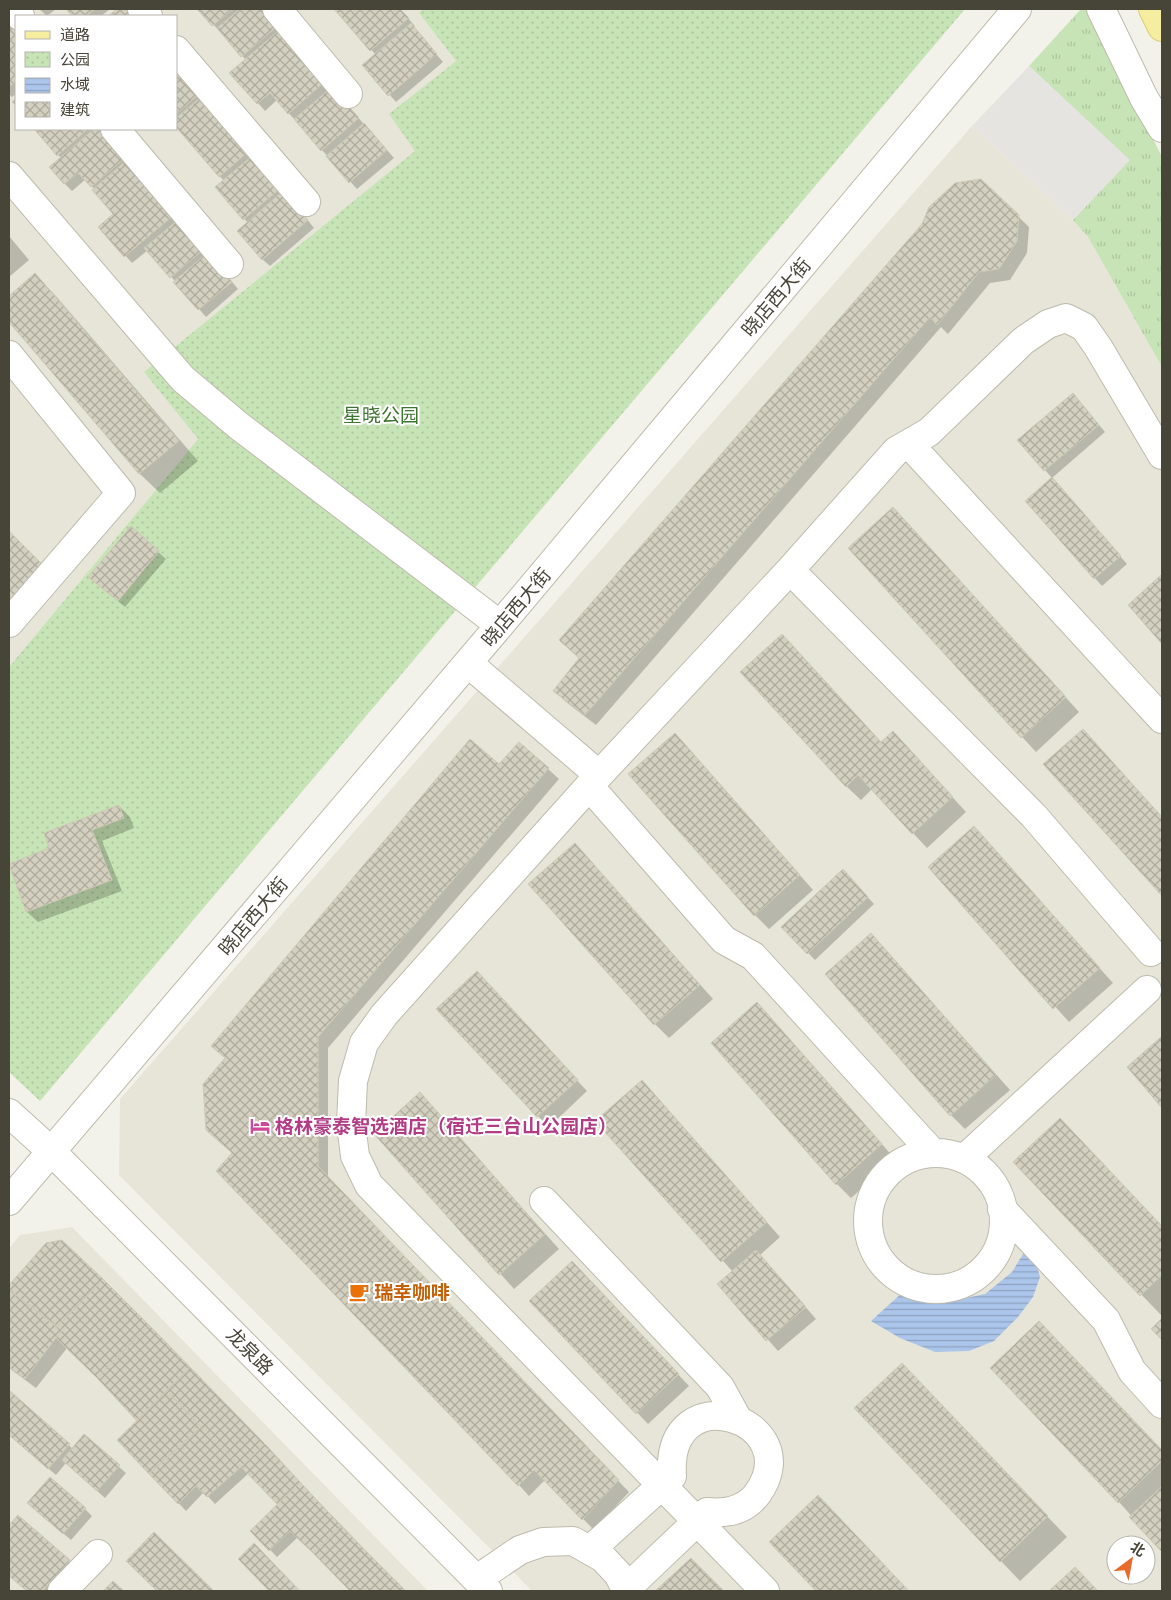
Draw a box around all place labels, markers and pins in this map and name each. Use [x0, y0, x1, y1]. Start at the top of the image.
place label: 格林豪泰智选酒店（宿迁三台山公园店） [275, 1111, 617, 1140]
hotel icon: 格林豪泰智选酒店（宿迁三台山公园店） [249, 1115, 271, 1137]
place label: 瑞幸咖啡 [374, 1277, 450, 1306]
cafe icon: 瑞幸咖啡 [348, 1281, 370, 1303]

